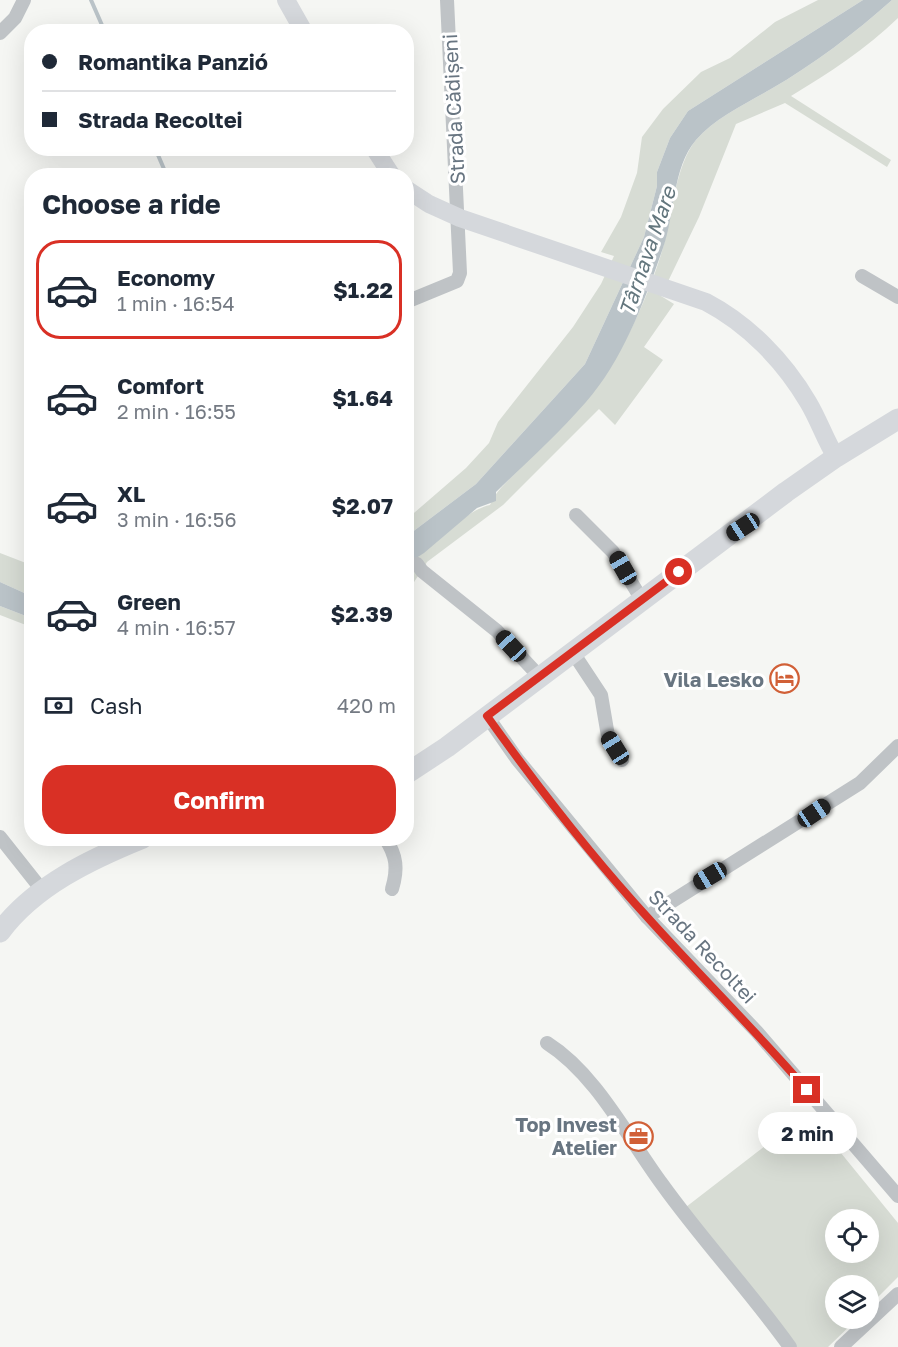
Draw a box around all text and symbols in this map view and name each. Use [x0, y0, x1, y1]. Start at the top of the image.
street label: Strada Cădișeni [437, 33, 470, 185]
text: Romantika Panzió [78, 48, 268, 75]
text: Strada Recoltei [78, 106, 243, 133]
water label: Târnava Mare [613, 181, 682, 319]
text: Choose a ride [42, 188, 221, 220]
icon: car [45, 263, 99, 317]
text: Economy [117, 264, 215, 291]
text: $1.22 [333, 276, 393, 303]
text: 1 min · 16:54 [117, 291, 235, 315]
icon: car [45, 371, 99, 425]
text: Comfort [117, 372, 204, 399]
text: $1.64 [332, 384, 393, 411]
text: 2 min · 16:55 [117, 399, 236, 423]
icon: car [45, 479, 99, 533]
text: XL [117, 480, 145, 507]
text: $2.07 [332, 492, 393, 519]
text: 3 min · 16:56 [117, 507, 237, 531]
car [723, 510, 763, 544]
car [606, 548, 640, 588]
route start [665, 558, 692, 585]
icon: car [45, 587, 99, 641]
text: Green [117, 588, 181, 615]
text: $2.39 [330, 600, 393, 627]
text: 4 min · 16:57 [117, 615, 236, 639]
car [492, 627, 530, 665]
hotel icon: Vila Lesko [769, 663, 801, 695]
place label: Vila Lesko [663, 667, 764, 691]
icon: cash [42, 689, 75, 722]
text: Cash [90, 692, 143, 719]
text: 420 m [337, 693, 396, 717]
car [598, 728, 632, 768]
button: Confirm [42, 765, 396, 834]
car [794, 795, 834, 831]
car [690, 859, 730, 893]
street label: Strada Recoltei [644, 884, 762, 1008]
route end [793, 1076, 820, 1103]
callout: 2 min [758, 1111, 856, 1153]
place label: Top Invest Atelier [515, 1112, 617, 1159]
office icon: Top Invest Atelier [622, 1120, 654, 1152]
text: 2 min [781, 1121, 834, 1145]
map controls [825, 1209, 879, 1329]
button: locate [825, 1209, 879, 1263]
button: layers [825, 1275, 879, 1329]

